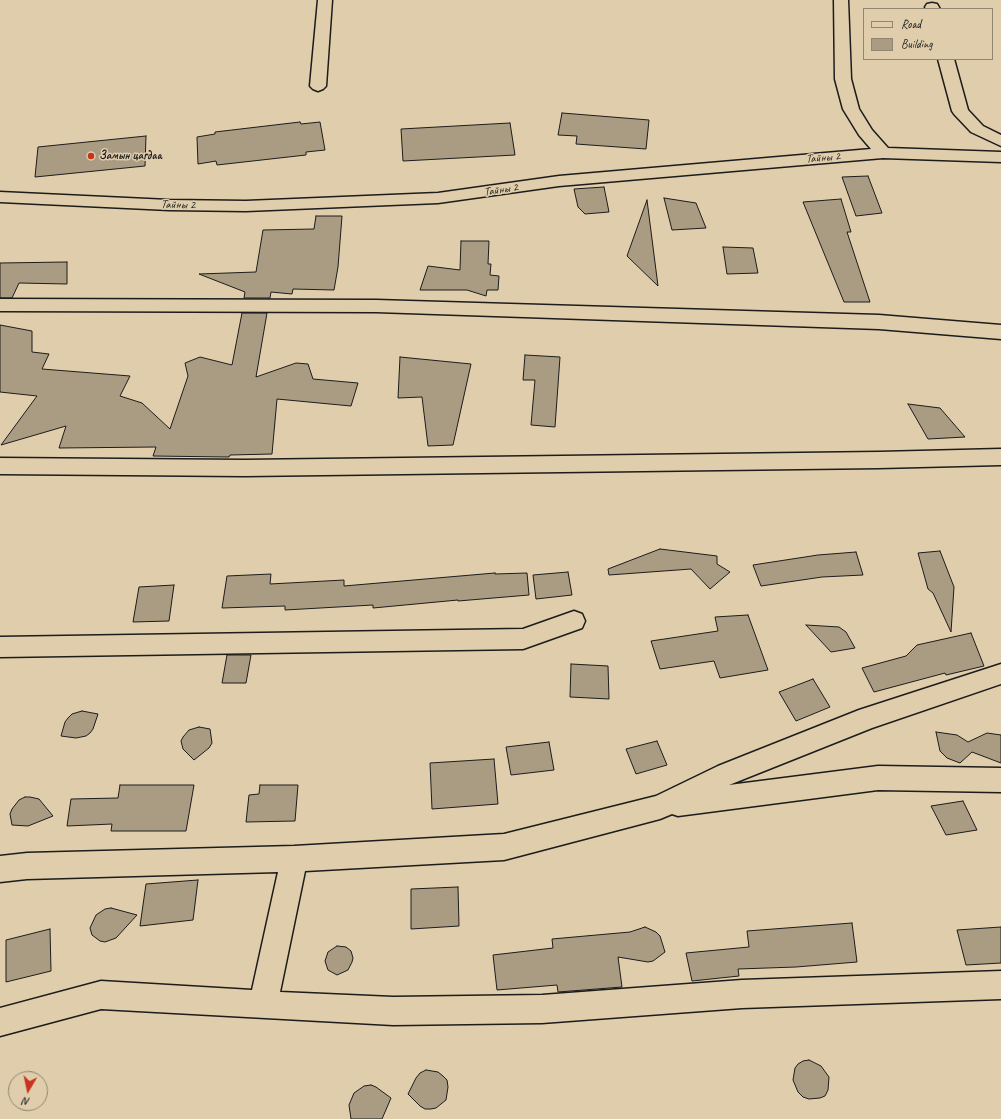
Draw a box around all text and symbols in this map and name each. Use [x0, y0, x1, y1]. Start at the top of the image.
legend [863, 8, 993, 60]
text: Road [901, 16, 921, 32]
text: Building [901, 36, 933, 52]
place label: Замын цагдаа [99, 149, 162, 163]
street label: Тайны 2 [805, 149, 841, 167]
marker: Замын цагдаа [86, 151, 96, 161]
street label: Тайны 2 [483, 180, 519, 200]
street label: Тайны 2 [161, 198, 195, 212]
north arrow [8, 1071, 48, 1111]
text: N [22, 1094, 31, 1109]

